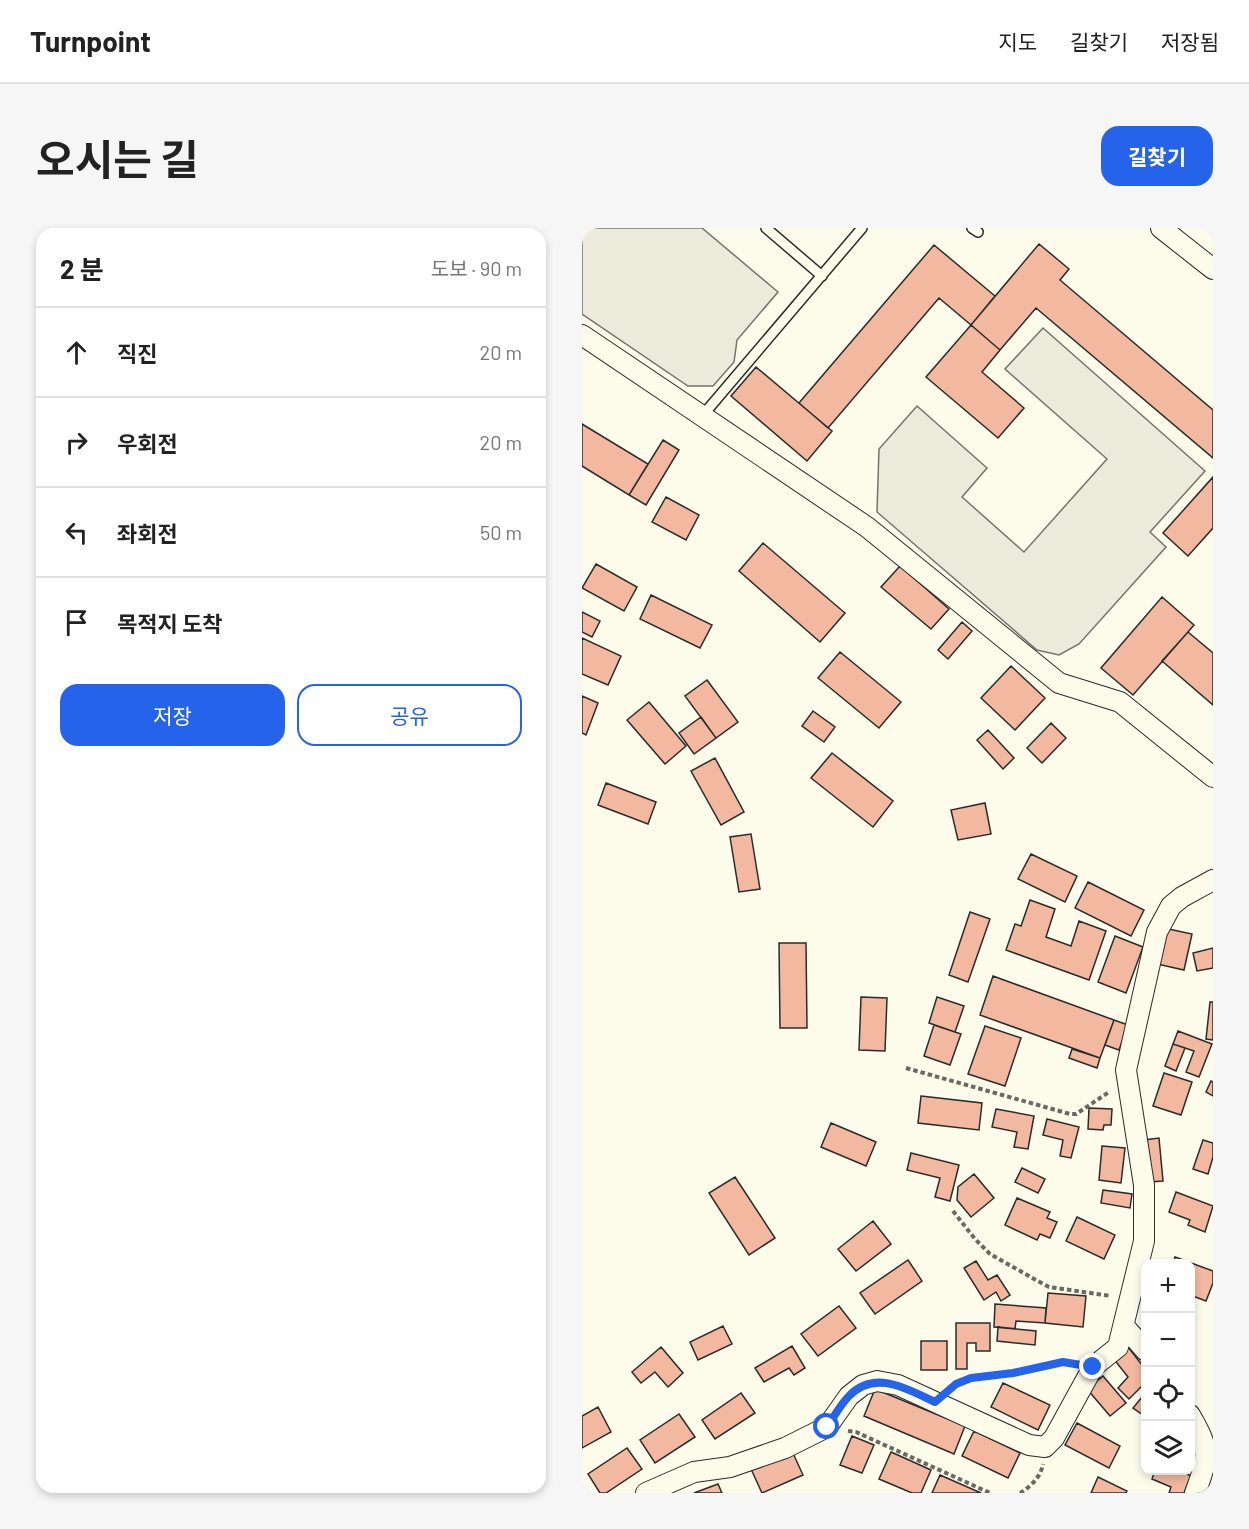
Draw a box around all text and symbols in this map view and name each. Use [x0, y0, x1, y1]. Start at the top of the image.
text: Turnpoint [30, 24, 151, 58]
text: 지도 [998, 29, 1037, 54]
text: 길찾기 [1070, 29, 1128, 54]
text: 저장됨 [1161, 29, 1219, 54]
button: 길찾기 [1101, 126, 1213, 186]
text: 오시는 길 [36, 133, 199, 183]
text: 2 분 [60, 253, 104, 284]
text: 도보 · 90 m [431, 256, 522, 280]
icon: ahead [60, 336, 93, 369]
text: 직진 [117, 340, 157, 366]
text: 20 m [479, 340, 522, 364]
icon: right [60, 426, 93, 459]
text: 우회전 [117, 430, 178, 456]
text: 20 m [479, 430, 522, 454]
icon: left [60, 516, 93, 549]
text: 좌회전 [117, 520, 178, 546]
text: 50 m [480, 520, 522, 544]
icon: arrive [60, 606, 93, 639]
text: 목적지 도착 [117, 610, 223, 636]
button: 저장 [60, 684, 285, 746]
button: 공유 [297, 684, 522, 746]
map controls [1141, 1259, 1195, 1475]
button: + [1141, 1259, 1195, 1313]
button: − [1141, 1313, 1195, 1367]
route end [1079, 1353, 1105, 1379]
button: locate [1141, 1367, 1195, 1421]
route start [813, 1413, 839, 1439]
button: layers [1141, 1421, 1195, 1475]

